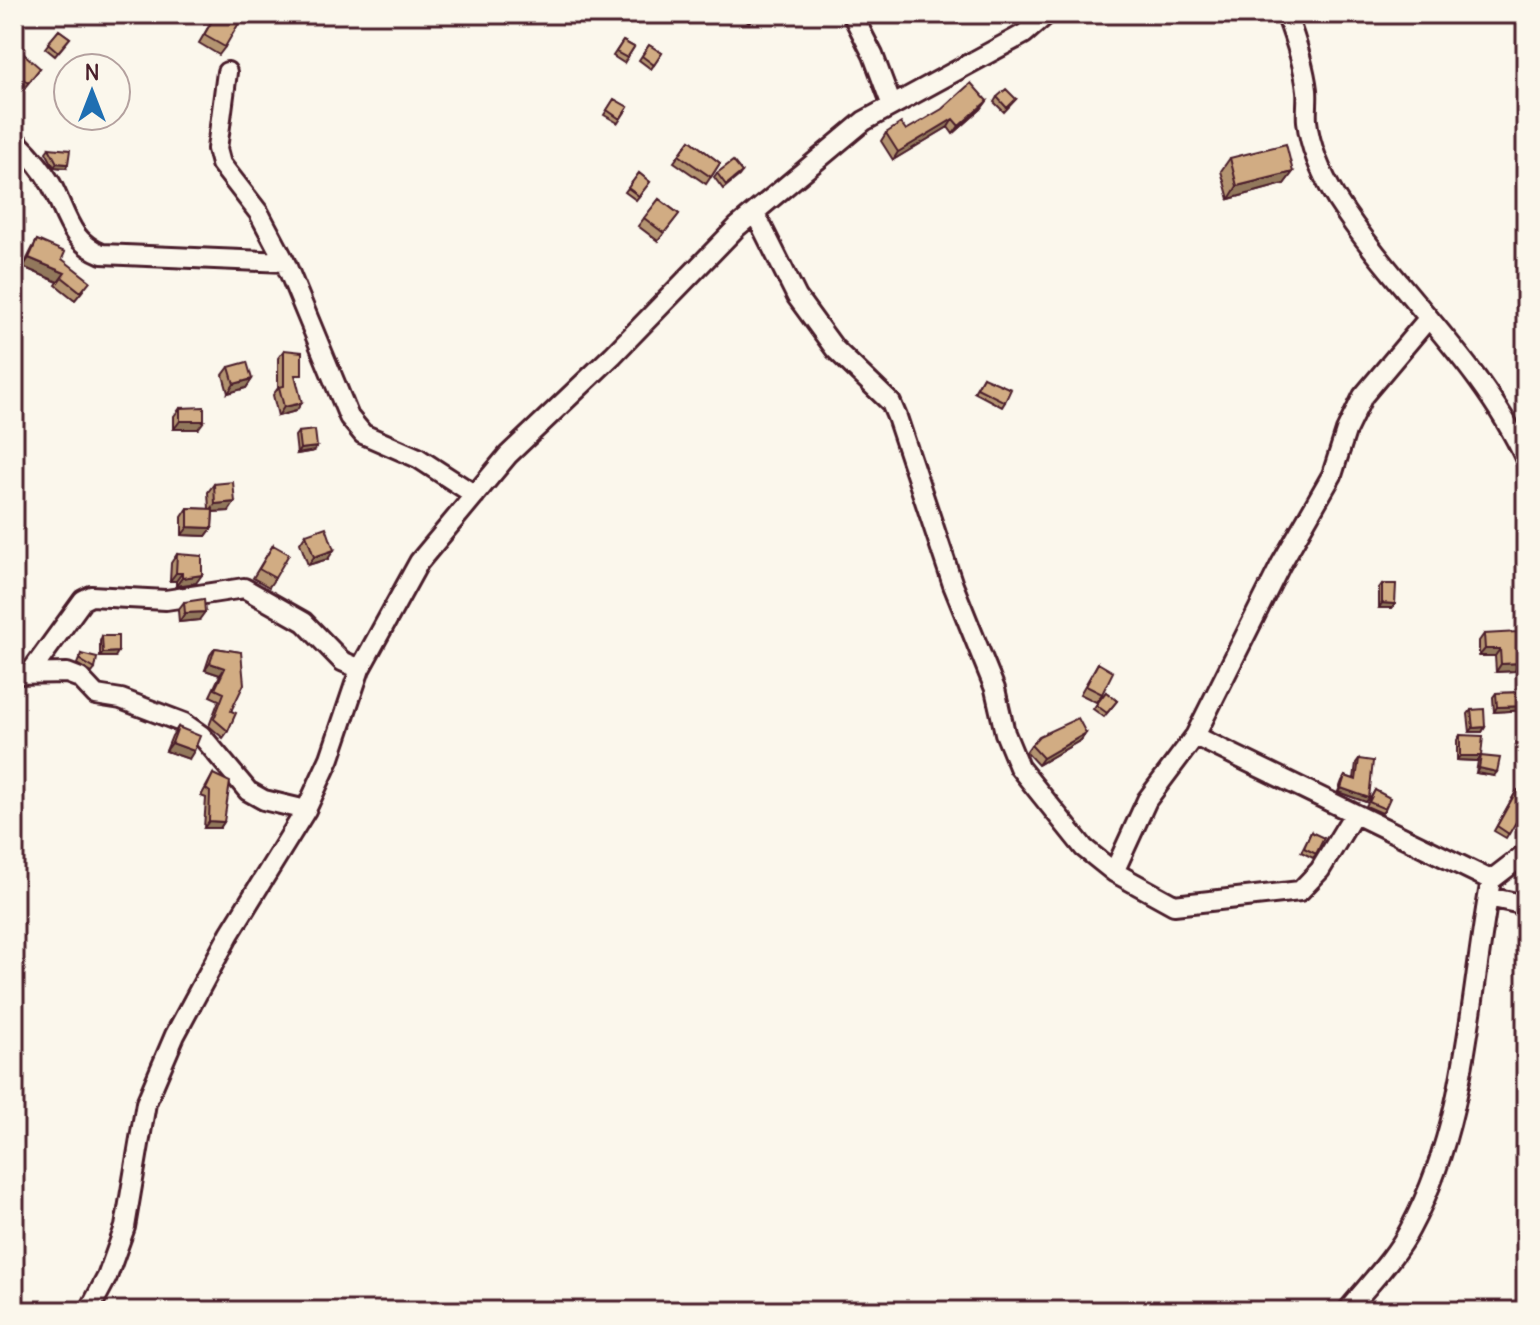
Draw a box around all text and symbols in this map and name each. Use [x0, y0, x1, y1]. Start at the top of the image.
north arrow [52, 52, 132, 132]
text: N [84, 58, 100, 86]

